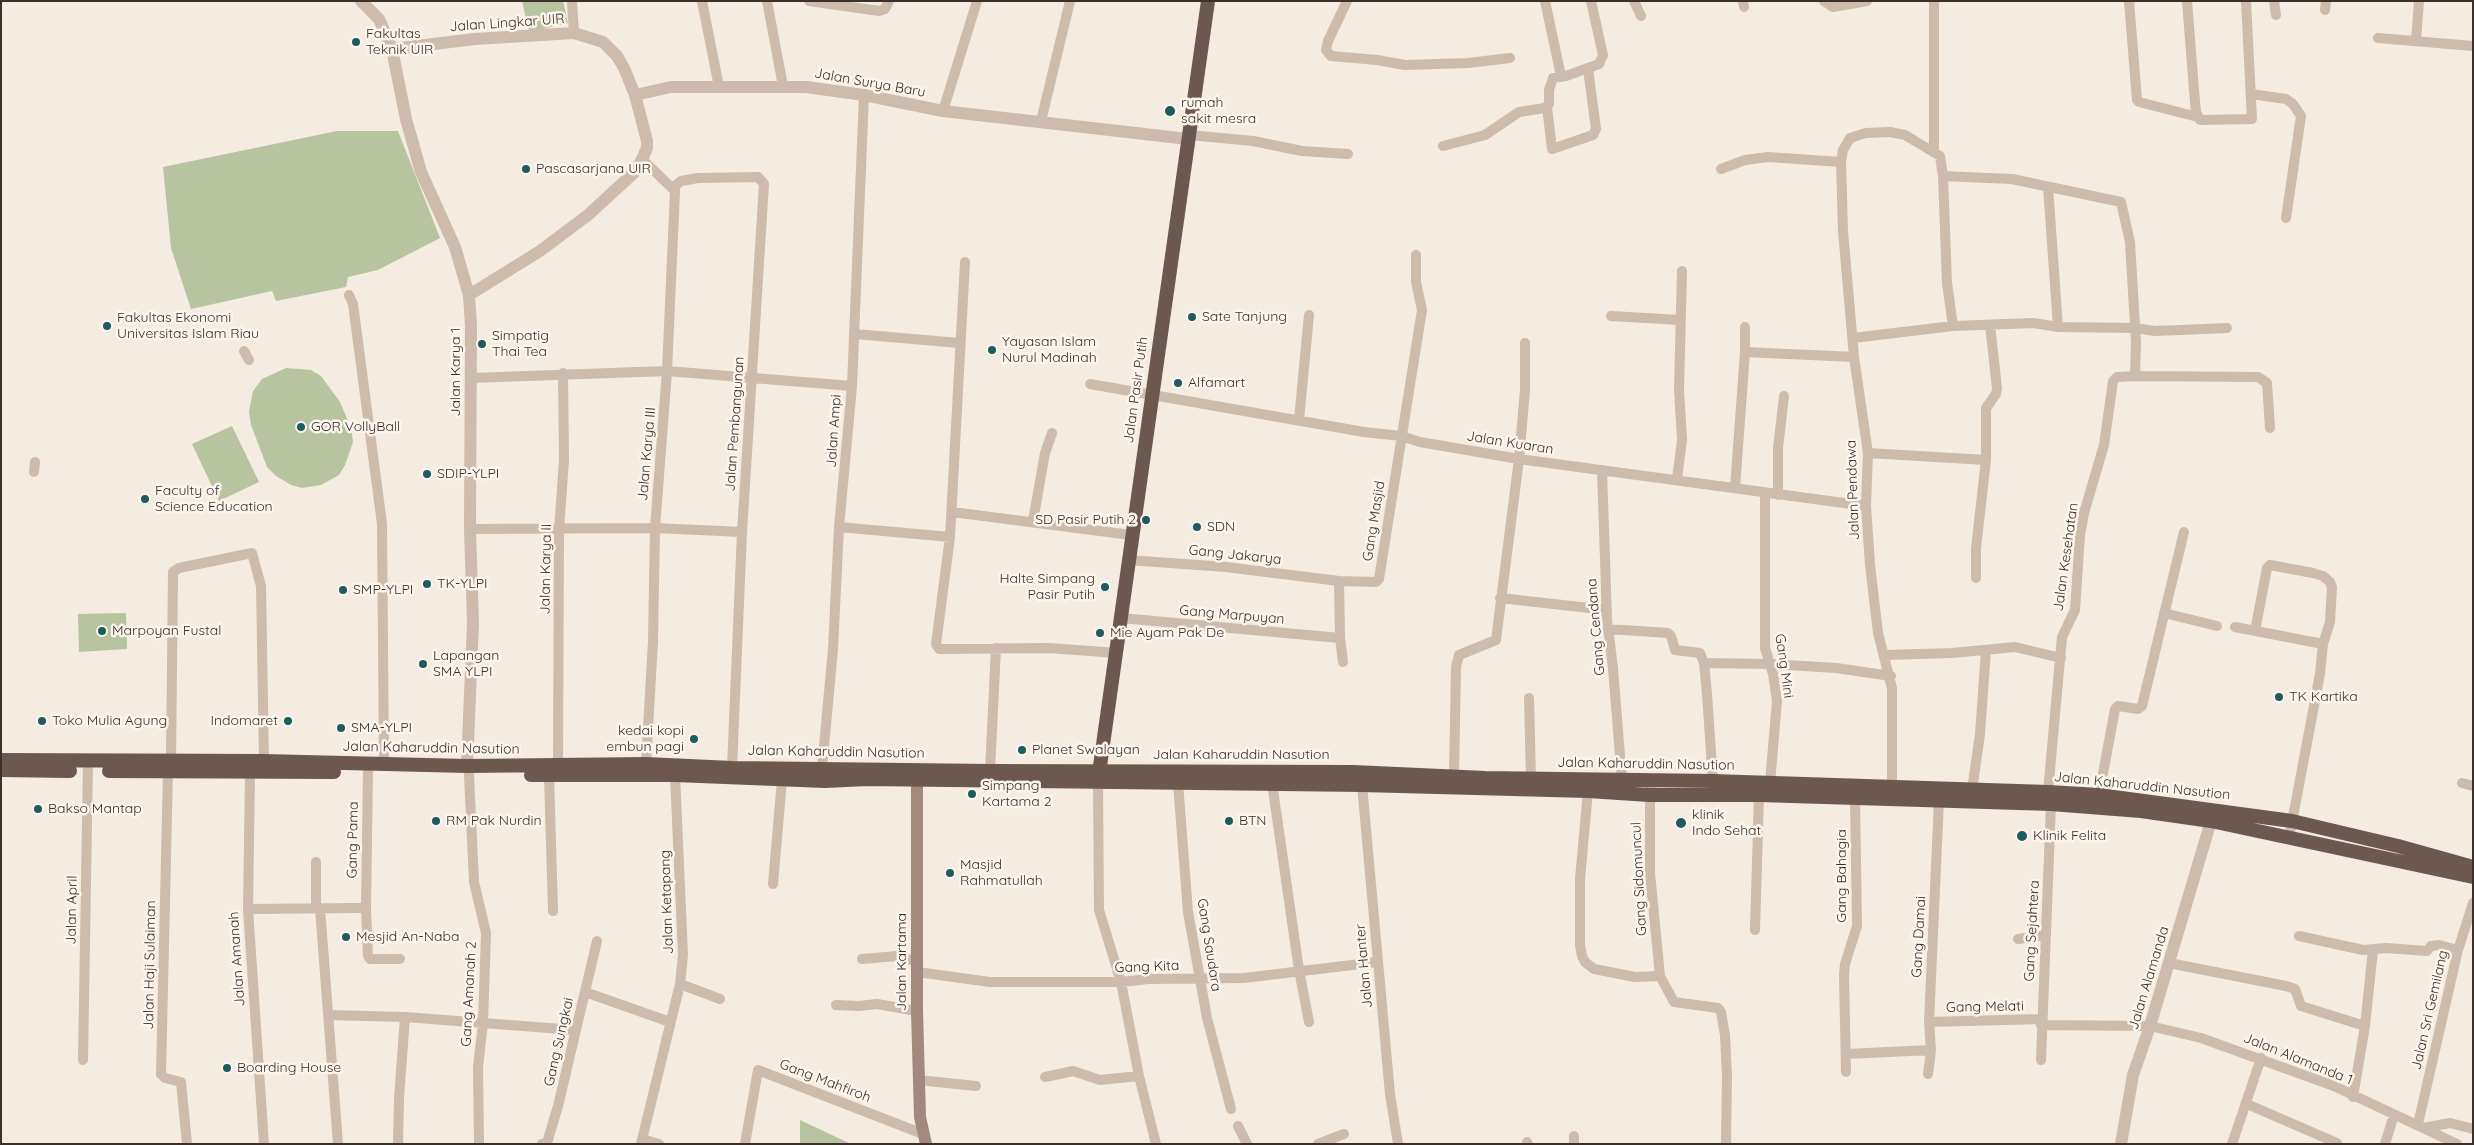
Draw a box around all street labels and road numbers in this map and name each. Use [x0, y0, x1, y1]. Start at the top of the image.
street label: Jalan Lingkar UIR [449, 11, 565, 35]
street label: Jalan Surya Baru [813, 65, 927, 101]
street label: Jalan Karya 1 [448, 328, 464, 416]
street label: Jalan Pasir Putih [1120, 336, 1152, 444]
street label: Jalan Pembangunan [722, 356, 748, 492]
street label: Jalan Ampi [823, 394, 845, 468]
street label: Jalan Karya III [635, 406, 659, 502]
street label: Jalan Kuaran [1465, 428, 1555, 458]
street label: Jalan Pendawa [1843, 440, 1863, 540]
street label: Gang Masjid [1359, 480, 1389, 562]
street label: Jalan Kesehatan [2050, 502, 2082, 612]
street label: Jalan Karya II [537, 524, 555, 614]
street label: Gang Jakarya [1188, 542, 1282, 568]
street label: Gang Cendana [1583, 578, 1609, 676]
street label: Gang Marpuyan [1179, 602, 1285, 628]
street label: Gang Mini [1771, 633, 1797, 699]
street label: Jalan Kaharuddin Nasution [342, 738, 520, 758]
street label: Jalan Kaharuddin Nasution [747, 742, 925, 762]
street label: Jalan Kaharuddin Nasution [1152, 747, 1330, 763]
street label: Jalan Kaharuddin Nasution [1557, 754, 1735, 774]
street label: Jalan Kaharuddin Nasution [2053, 768, 2231, 804]
street label: Gang Pama [344, 801, 362, 879]
street label: Gang Sidomuncul [1628, 822, 1650, 936]
street label: Gang Bahagia [1834, 829, 1850, 923]
street label: Jalan Ketapang [657, 850, 677, 954]
street label: Jalan April [63, 875, 81, 945]
street label: Gang Sejahtera [2021, 880, 2043, 982]
street label: Gang Damai [1908, 896, 1930, 978]
street label: Gang Saudara [1193, 897, 1225, 993]
street label: Jalan Haji Sulaiman [140, 900, 160, 1030]
street label: Jalan Amanah [225, 911, 249, 1007]
street label: Jalan Kartama [894, 913, 910, 1011]
street label: Jalan Hanter [1352, 923, 1376, 1009]
street label: Jalan Alamanda [2125, 924, 2173, 1032]
street label: Gang Amanah 2 [458, 941, 480, 1047]
street label: Jalan Sri Gemilang [2408, 949, 2452, 1071]
street label: Gang Kita [1114, 957, 1180, 977]
street label: Gang Sungkai [541, 996, 577, 1088]
street label: Gang Melati [1946, 998, 2024, 1016]
street label: Jalan Alamanda 1 [2241, 1029, 2355, 1089]
street label: Gang Mahfiroh [777, 1056, 873, 1106]

